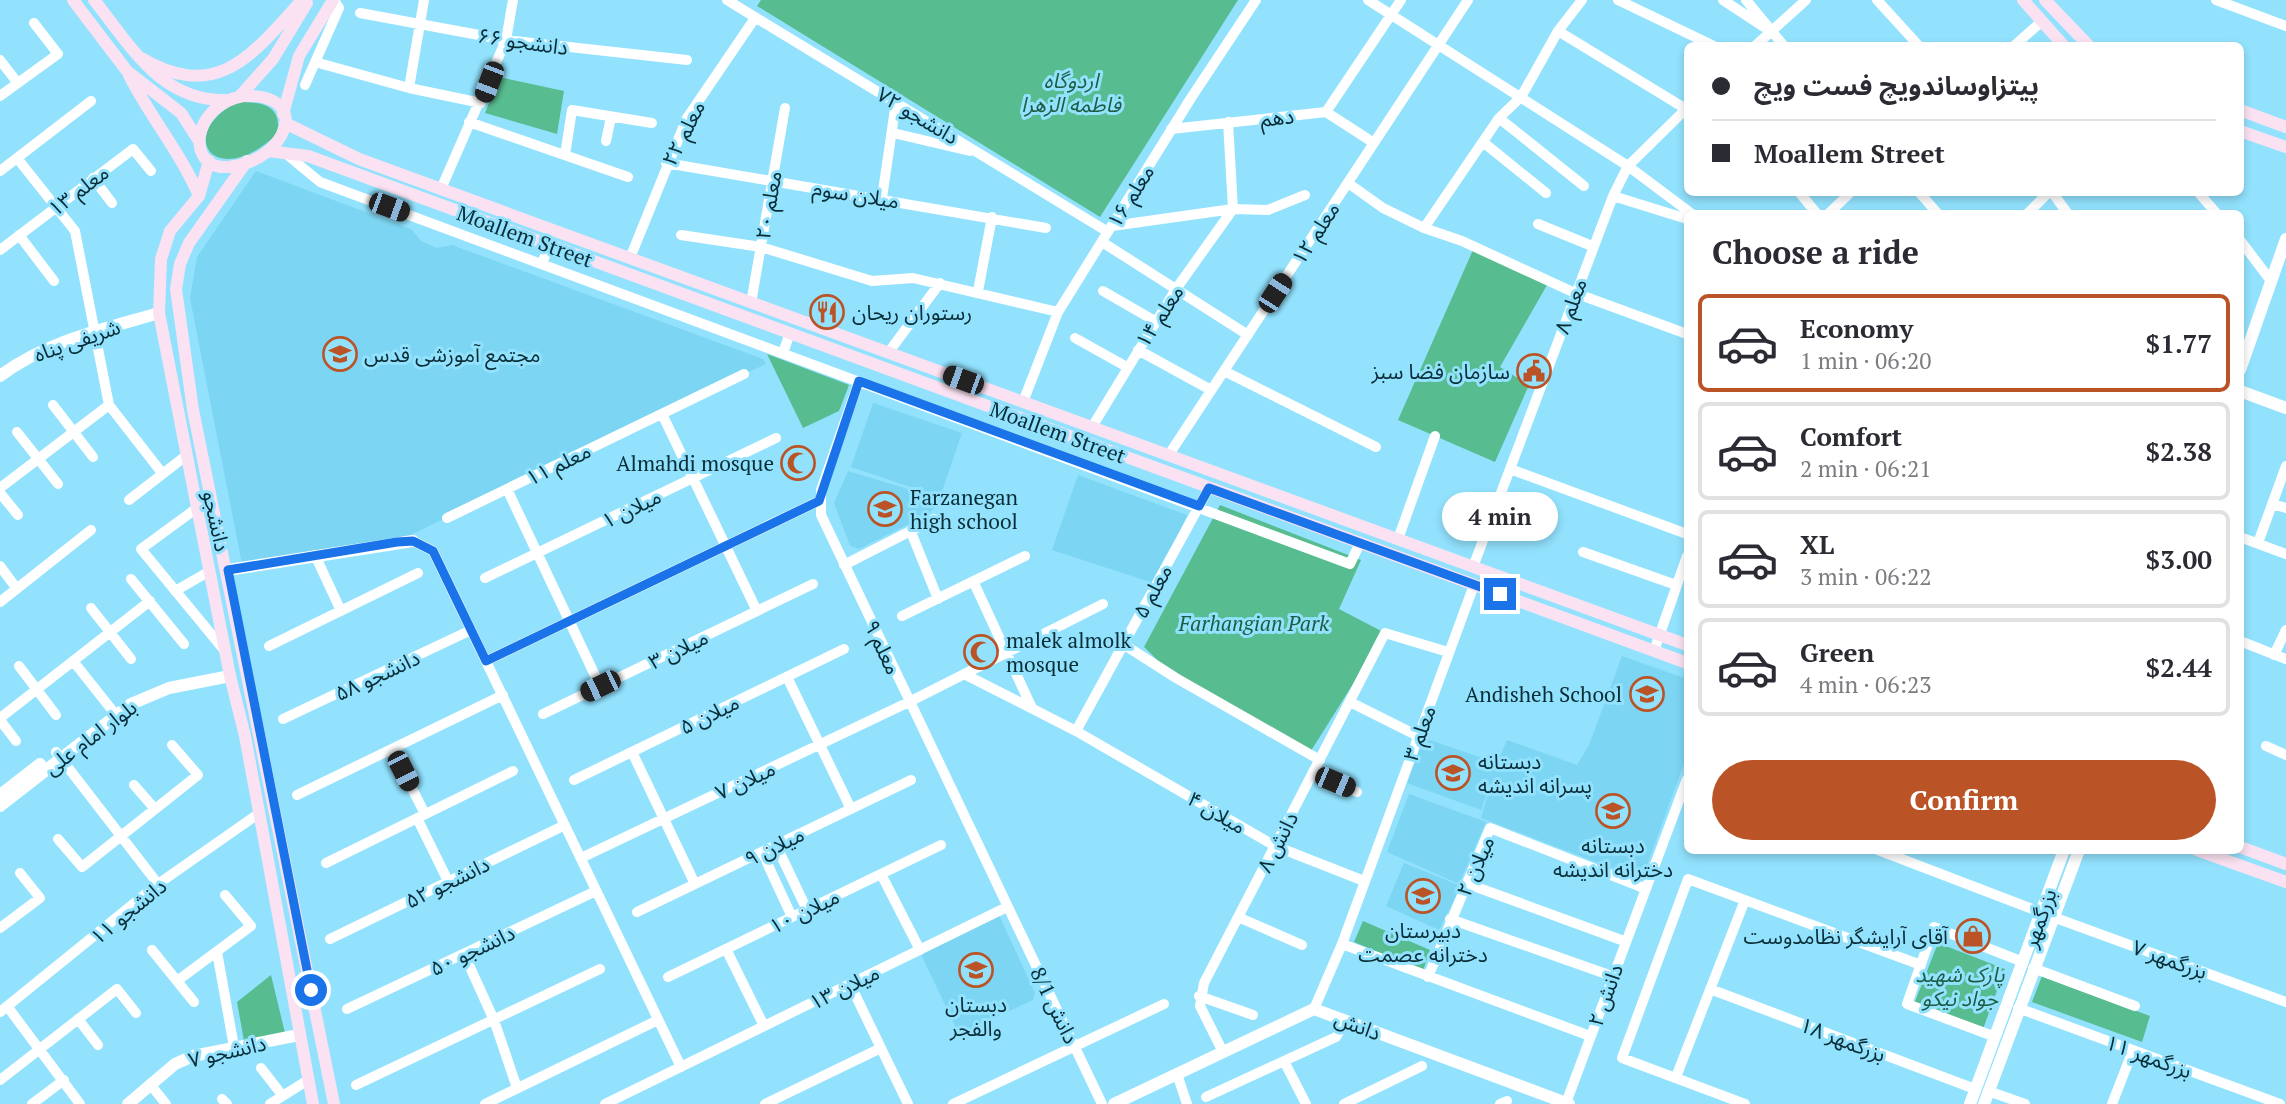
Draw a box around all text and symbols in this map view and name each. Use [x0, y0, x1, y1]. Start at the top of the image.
street label: دانشجو ۶۶ [476, 21, 570, 61]
car [472, 59, 507, 105]
park label: اردوگاه فاطمه الزهرا [1021, 66, 1123, 118]
text: پیتزاوساندویچ فست ویچ [1754, 68, 2039, 102]
street label: دانشجو ۷۲ [872, 80, 964, 150]
street label: معلم ۲۲ [655, 96, 713, 171]
street label: دهم [1259, 101, 1296, 135]
text: Moallem Street [1754, 136, 1945, 170]
street label: معلم ۱۳ [42, 158, 115, 224]
street label: معلم ۱۶ [1100, 159, 1162, 234]
street label: معلم ۲۰ [748, 168, 790, 242]
street label: میلان سوم [810, 173, 901, 218]
car [366, 190, 413, 224]
street label: معلم ۱۲ [1284, 196, 1347, 271]
street label: Moallem Street [453, 198, 597, 274]
text: Choose a ride [1712, 231, 1919, 273]
car [1255, 270, 1296, 316]
street label: معلم ۸ [1547, 274, 1595, 338]
street label: معلم ۱۴ [1128, 279, 1191, 354]
restaurant icon: رستوران ریحان [808, 293, 846, 331]
place label: رستوران ریحان [852, 298, 972, 326]
text: Economy [1800, 311, 1913, 345]
street label: شریفی پناه [30, 312, 124, 368]
icon: car [1716, 312, 1779, 375]
text: $1.77 [2146, 326, 2212, 360]
school or university icon: مجتمع آموزشی قدس [321, 335, 359, 373]
place label: مجتمع آموزشی قدس [364, 340, 541, 370]
text: 1 min · 06:20 [1800, 345, 1932, 376]
public building icon: سازمان فضا سبز [1515, 352, 1553, 390]
place label: سازمان فضا سبز [1370, 357, 1510, 385]
car [940, 363, 987, 397]
street label: Moallem Street [986, 394, 1130, 470]
text: Comfort [1800, 419, 1902, 453]
icon: car [1716, 420, 1779, 483]
text: $2.38 [2146, 434, 2212, 468]
street label: معلم ۱۱ [521, 436, 596, 494]
mosque icon: Almahdi mosque [779, 444, 817, 482]
place label: Almahdi mosque [616, 449, 774, 477]
text: 2 min · 06:21 [1800, 453, 1932, 484]
street label: میلان ۱ [597, 482, 665, 534]
place label: Farzanegan high school [910, 483, 1019, 535]
street label: دانشجو [197, 488, 237, 554]
school or university icon: Farzanegan high school [866, 490, 904, 528]
callout: 4 min [1442, 492, 1558, 542]
text: 4 min [1469, 501, 1531, 532]
text: XL [1800, 527, 1834, 561]
icon: car [1716, 528, 1779, 591]
text: $3.00 [2146, 542, 2212, 576]
street label: معلم ۵ [1126, 559, 1180, 624]
text: 3 min · 06:22 [1800, 561, 1932, 592]
route end [1484, 578, 1516, 610]
park label: Farhangian Park [1178, 609, 1330, 637]
street label: معلم ۹ [856, 615, 908, 680]
street label: میلان ۳ [644, 623, 712, 675]
place label: malek almolk mosque [1006, 626, 1132, 678]
mosque icon: malek almolk mosque [962, 633, 1000, 671]
text: Green [1800, 635, 1874, 669]
icon: car [1716, 636, 1779, 699]
street label: دانشجو ۵۸ [330, 643, 424, 707]
text: $2.44 [2146, 650, 2212, 684]
car [577, 667, 624, 705]
text: 4 min · 06:23 [1800, 669, 1932, 700]
school or university icon: Andisheh School [1628, 675, 1666, 713]
place label: Andisheh School [1465, 680, 1622, 708]
street label: میلان ۵ [675, 688, 743, 740]
street label: بلوار امام علی [38, 693, 144, 783]
street label: معلم ۳ [1396, 701, 1444, 765]
place label: دبستانه پسرانه اندیشه [1478, 747, 1592, 799]
car [385, 748, 422, 794]
street label: میلان ۷ [711, 754, 779, 806]
school or university icon: دبستانه پسرانه اندیشه [1434, 754, 1472, 792]
button: Confirm [1712, 760, 2216, 840]
car [1312, 764, 1359, 800]
street label: میلان ۴ [1183, 784, 1251, 840]
school or university icon: دبستانه دخترانه اندیشه [1594, 792, 1632, 830]
street label: دانش ۸ [1250, 807, 1304, 877]
street label: میلان ۹ [740, 820, 808, 872]
place label: دبستانه دخترانه اندیشه [1553, 831, 1673, 883]
street label: میلان ۲ [1449, 832, 1501, 900]
street label: دانشجو ۵۲ [400, 849, 494, 915]
street label: دانشجو ۱۱ [84, 872, 172, 950]
school or university icon: دبیرستان دخترانه عصمت [1404, 877, 1442, 915]
street label: میلان ۱۰ [764, 882, 844, 940]
street label: بزرگمهر [2015, 885, 2063, 952]
place label: دبیرستان دخترانه عصمت [1358, 916, 1488, 968]
shop icon: آقای آرایشگر نظامدوست [1954, 917, 1992, 955]
street label: دانشجو ۵۰ [425, 918, 519, 982]
place label: آقای آرایشگر نظامدوست [1744, 922, 1949, 950]
street label: بزرگمهر ۷ [2129, 933, 2211, 985]
school or university icon: دبستان والفجر [957, 951, 995, 989]
street label: میلان ۱۳ [804, 958, 884, 1016]
street label: دانش ۲ [1581, 960, 1629, 1030]
park label: پارک شهید جواد نیکو [1916, 960, 2005, 1012]
street label: دانش 8/1 [1024, 962, 1086, 1048]
route start [295, 974, 327, 1006]
place label: دبستان والفجر [945, 990, 1007, 1042]
street label: دانش [1331, 1003, 1385, 1047]
street label: بزرگمهر ۱۸ [1796, 1010, 1890, 1068]
street label: بزرگمهر ۱۱ [2102, 1027, 2196, 1085]
street label: دانشجو ۷ [185, 1028, 269, 1074]

